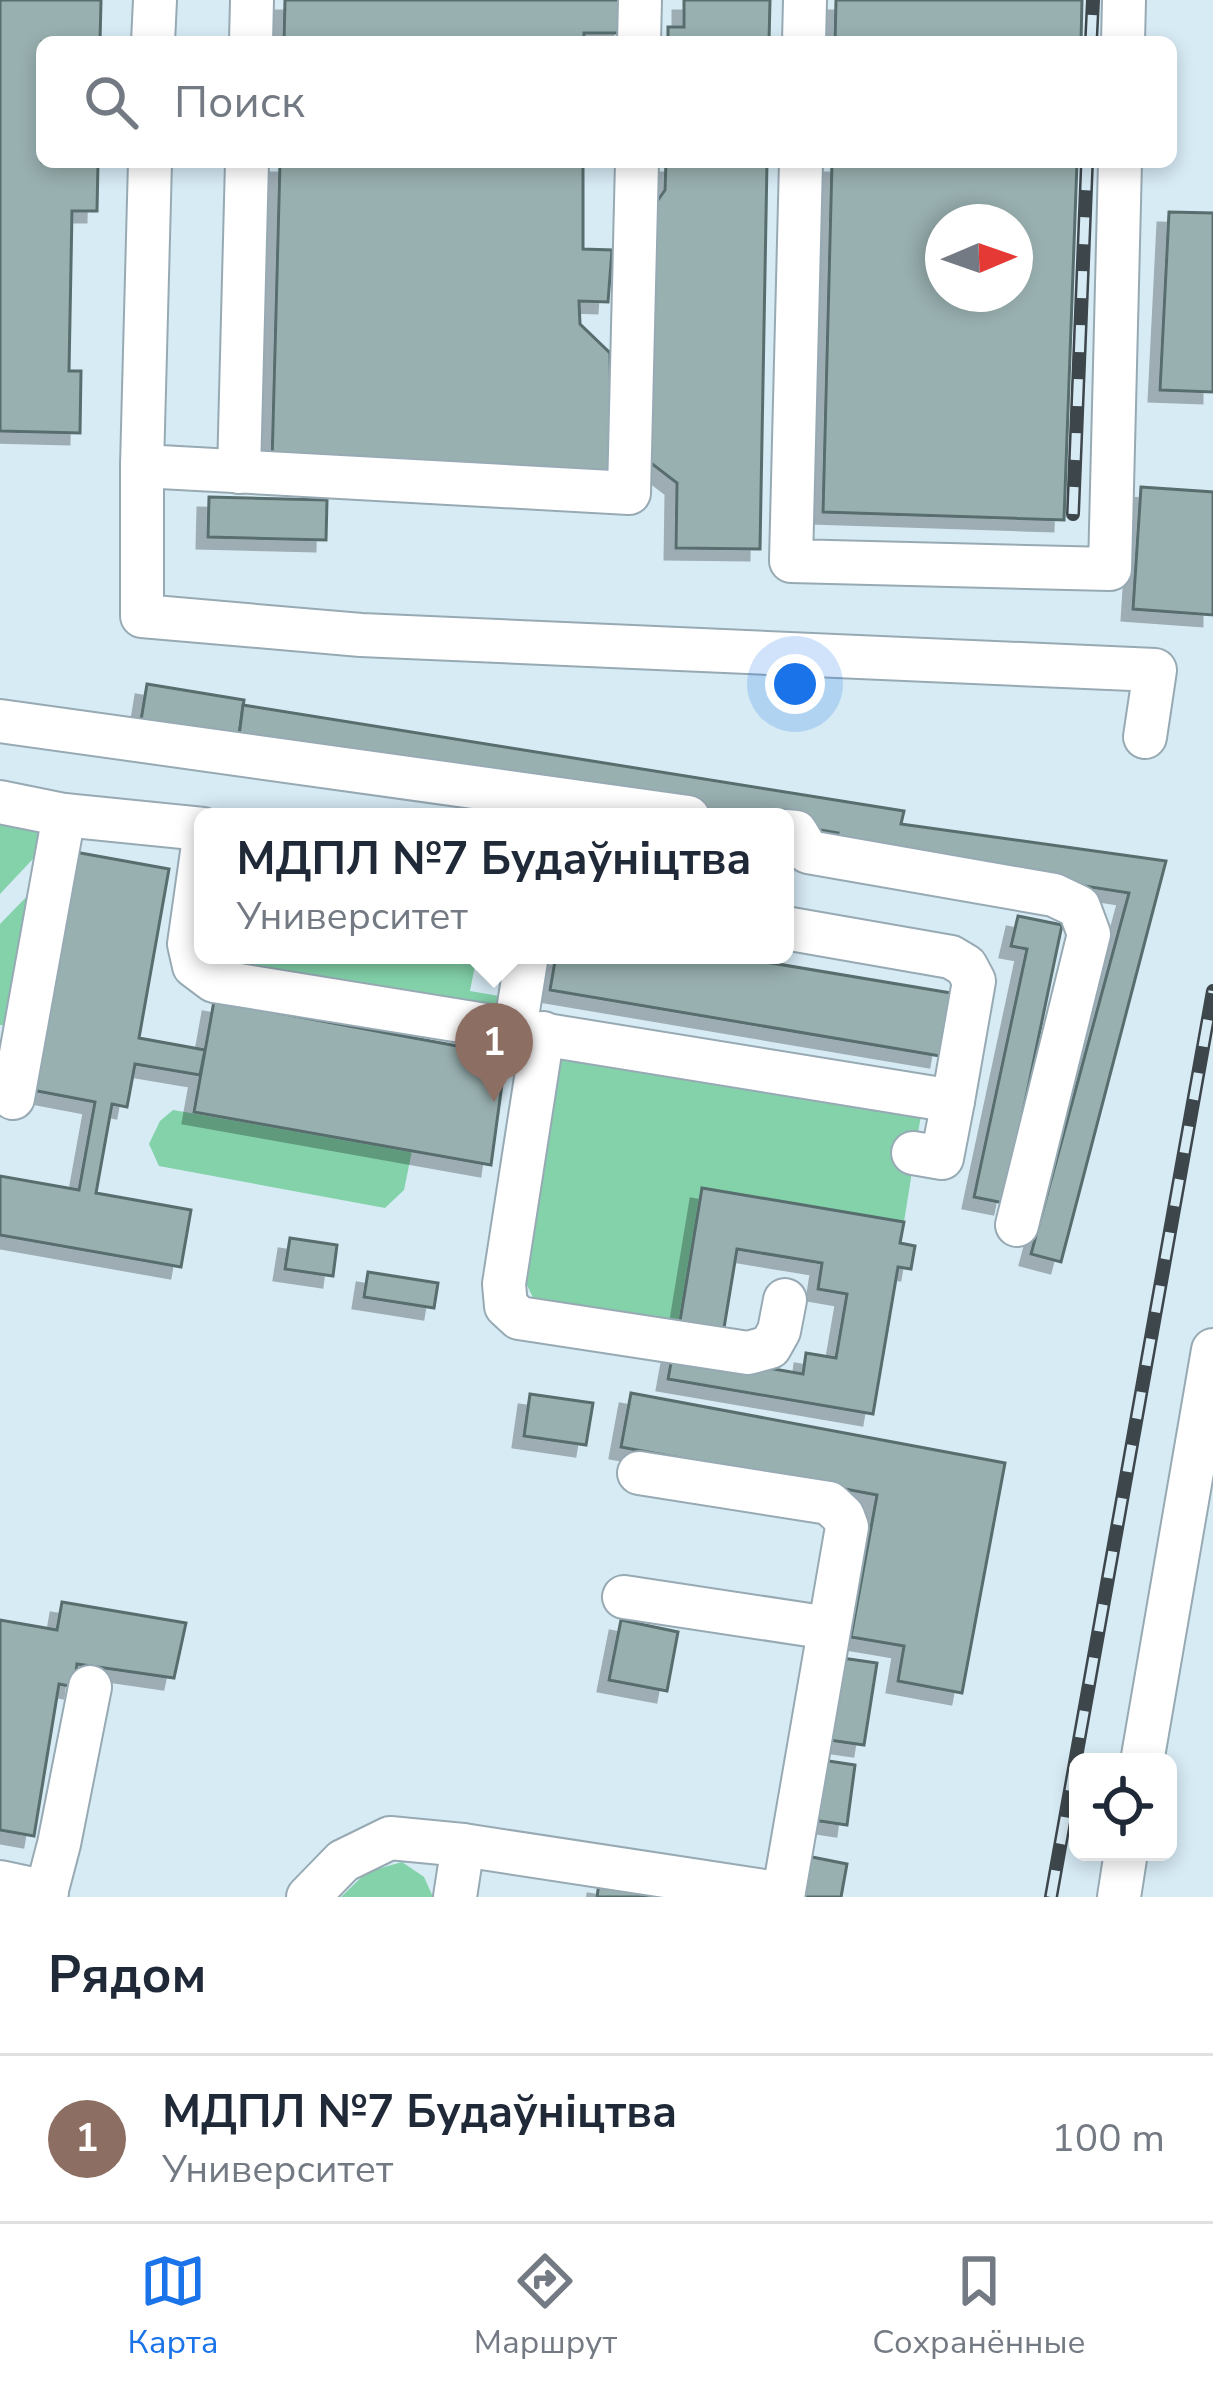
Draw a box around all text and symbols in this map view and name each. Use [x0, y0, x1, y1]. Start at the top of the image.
search box [36, 36, 1177, 168]
icon: search [78, 69, 144, 135]
text: Поиск [174, 72, 305, 133]
north arrow [925, 204, 1033, 312]
your location [765, 654, 825, 714]
popup [194, 808, 794, 964]
text: МДПЛ №7 Будаўніцтва [236, 829, 752, 890]
text: Университет [236, 890, 468, 943]
pin: 1 [455, 1003, 533, 1102]
map controls [1069, 1753, 1177, 1861]
button: locate [1069, 1753, 1177, 1861]
text: Рядом [48, 1940, 206, 2010]
text: МДПЛ №7 Будаўніцтва [162, 2082, 677, 2143]
text: 1 [75, 2112, 99, 2165]
text: 100 m [1051, 2112, 1165, 2165]
text: Университет [162, 2143, 393, 2196]
tab: Карта [128, 2248, 219, 2365]
tab: Маршрут [474, 2248, 617, 2365]
tab: Сохранённые [872, 2248, 1085, 2365]

